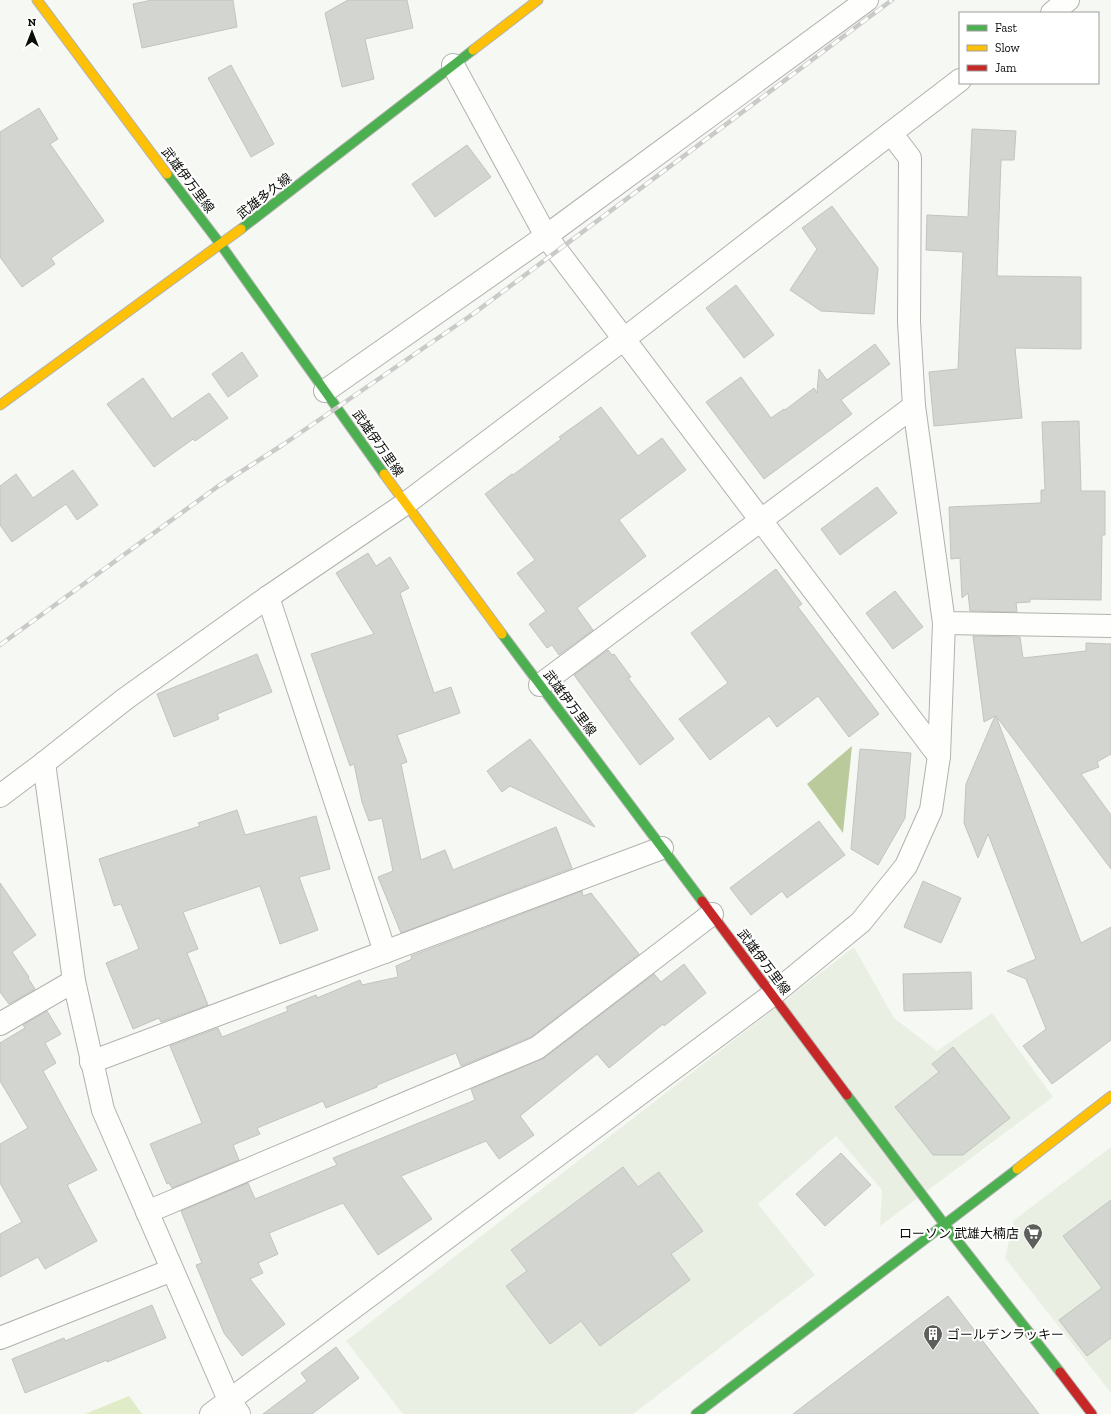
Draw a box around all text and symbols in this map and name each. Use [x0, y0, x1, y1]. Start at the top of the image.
north arrow [12, 12, 52, 52]
legend [959, 12, 1099, 84]
text: N [28, 16, 37, 29]
text: Fast [995, 21, 1018, 35]
text: Slow [995, 41, 1021, 55]
text: Jam [995, 61, 1017, 75]
street label: 武雄伊万里線 [159, 144, 217, 216]
street label: 武雄多久線 [234, 170, 294, 222]
street label: 武雄伊万里線 [349, 407, 407, 479]
street label: 武雄伊万里線 [541, 667, 599, 739]
street label: 武雄伊万里線 [735, 926, 793, 998]
supermarket icon: ローソン 武雄大楠店 [1022, 1222, 1044, 1250]
place label: ローソン 武雄大楠店 [899, 1226, 1019, 1241]
building icon: ゴールデンラッキー [922, 1323, 944, 1351]
place label: ゴールデンラッキー [947, 1327, 1064, 1342]

